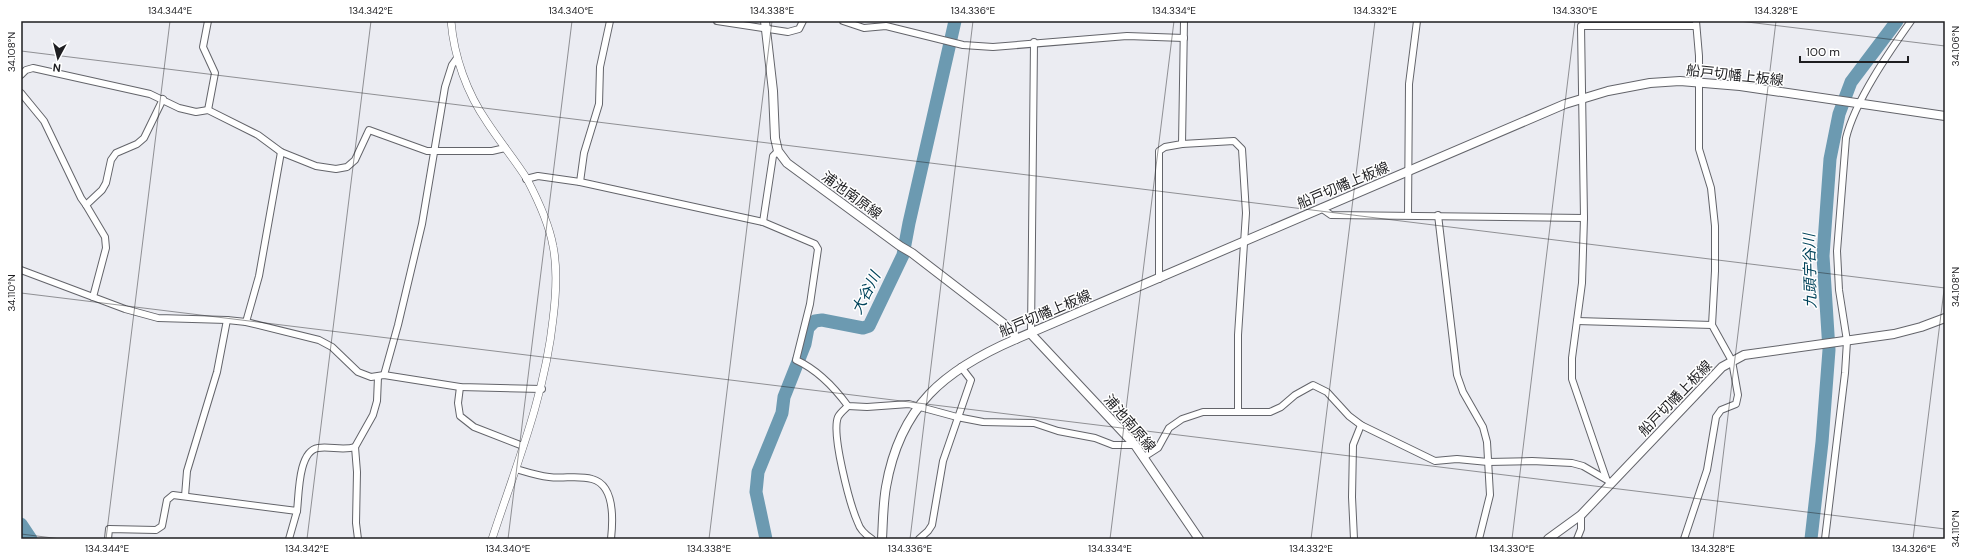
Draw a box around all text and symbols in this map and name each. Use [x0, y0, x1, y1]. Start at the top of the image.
text: 134.344°E [148, 4, 192, 17]
text: 134.342°E [349, 4, 393, 17]
text: 134.340°E [549, 4, 594, 17]
text: 134.338°E [750, 4, 794, 17]
text: 134.336°E [951, 4, 995, 17]
text: 134.334°E [1152, 4, 1196, 17]
text: 134.332°E [1353, 4, 1397, 17]
text: 134.330°E [1553, 4, 1598, 17]
text: 134.328°E [1754, 4, 1798, 17]
text: 34.106°N [1949, 26, 1962, 66]
text: 34.108°N [5, 32, 18, 72]
north arrow [38, 38, 78, 78]
scale bar [1800, 38, 1908, 64]
text: 100 m [1806, 44, 1840, 60]
text: N [52, 60, 62, 75]
street label: 船戸切幡上板線 [1685, 61, 1785, 89]
street label: 船戸切幡上板線 [1294, 158, 1392, 212]
street label: 浦池南原線 [818, 167, 886, 223]
water label: 九頭宇谷川 [1799, 231, 1821, 309]
water label: 大谷川 [847, 267, 886, 318]
text: 34.108°N [1949, 267, 1962, 307]
text: 34.110°N [5, 274, 18, 312]
street label: 船戸切幡上板線 [996, 286, 1094, 340]
street label: 船戸切幡上板線 [1634, 357, 1716, 439]
street label: 浦池南原線 [1100, 391, 1160, 455]
text: 34.110°N [1949, 510, 1962, 548]
text: 134.344°E [85, 542, 129, 555]
text: 134.342°E [285, 542, 329, 555]
text: 134.340°E [486, 542, 531, 555]
text: 134.338°E [687, 542, 731, 555]
text: 134.336°E [888, 542, 932, 555]
text: 134.334°E [1088, 542, 1132, 555]
text: 134.332°E [1289, 542, 1333, 555]
text: 134.330°E [1490, 542, 1535, 555]
text: 134.328°E [1691, 542, 1735, 555]
text: 134.326°E [1892, 542, 1936, 555]

